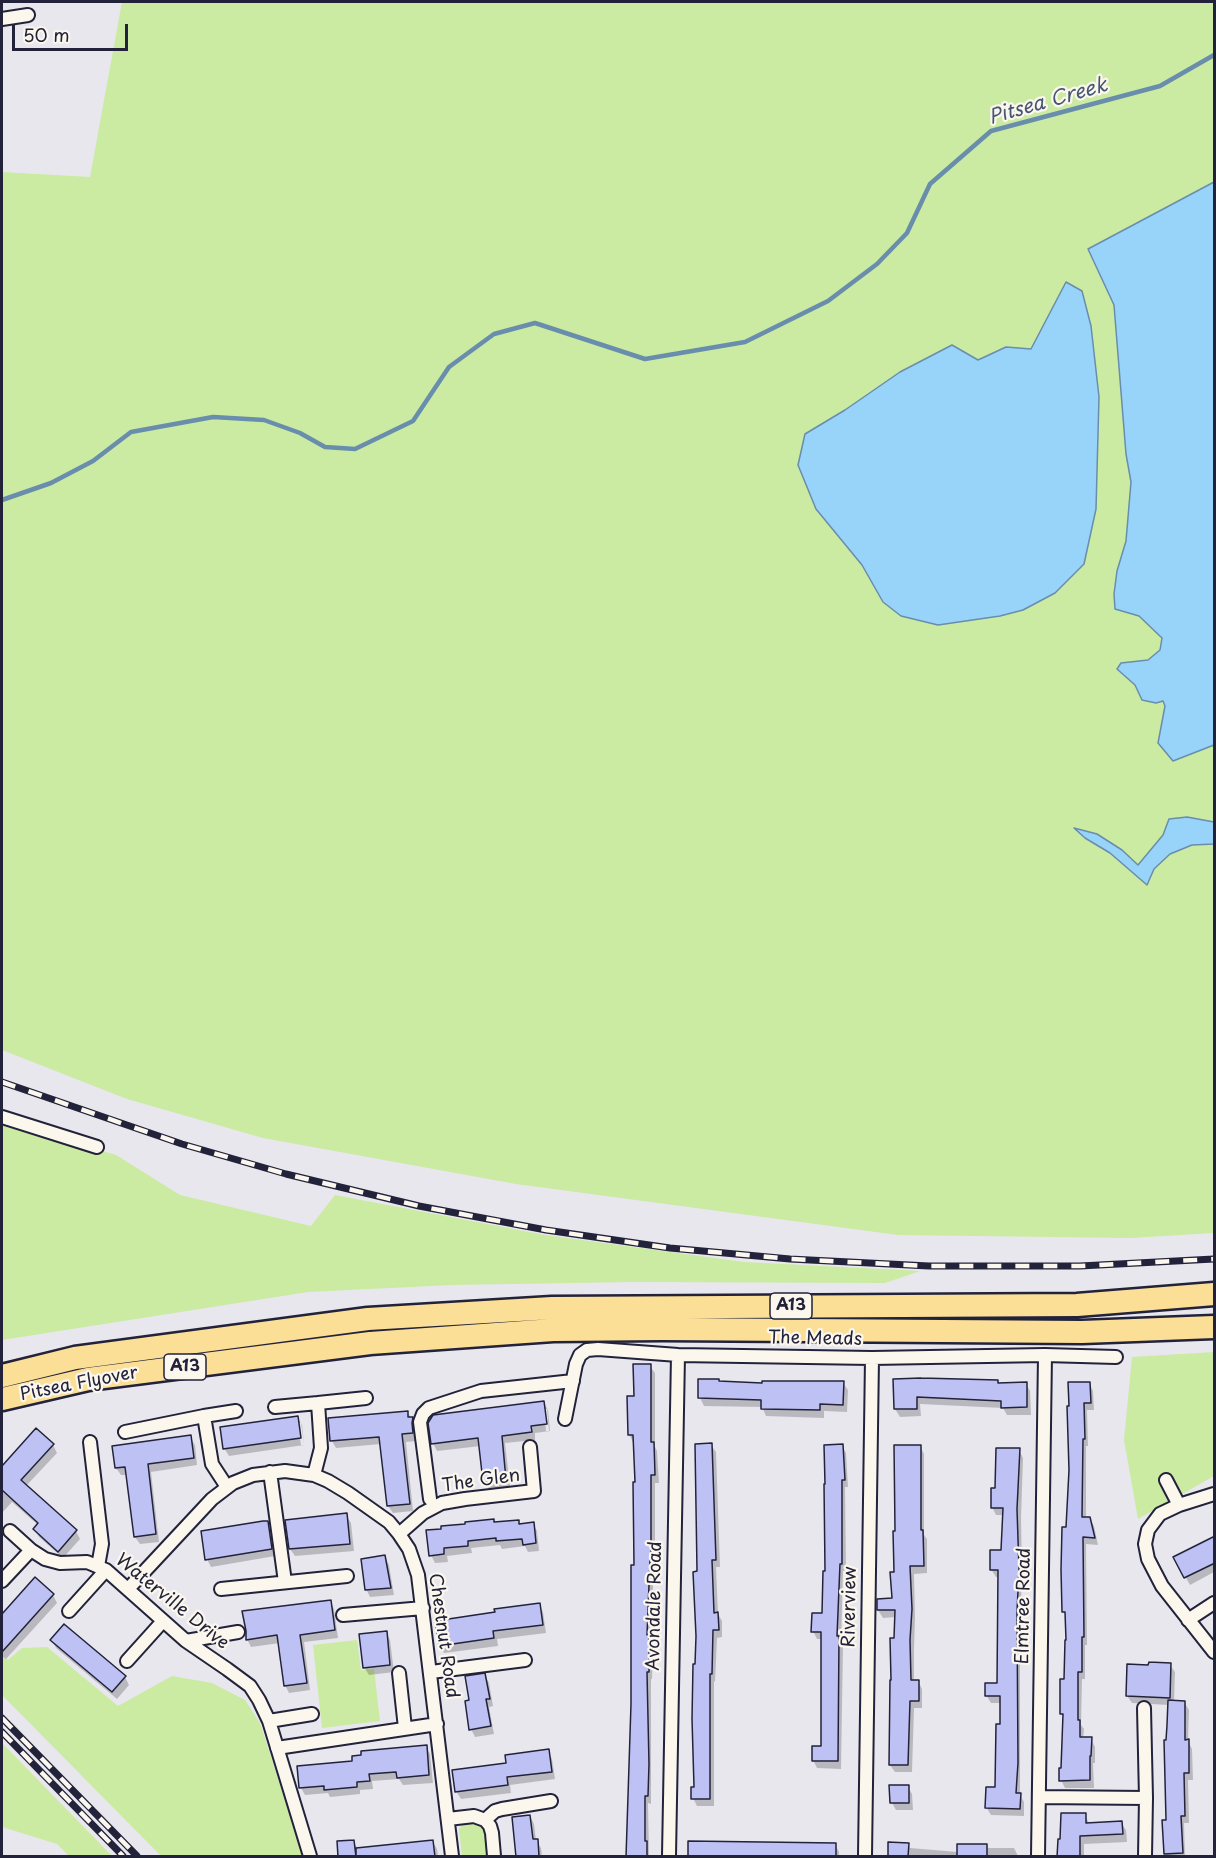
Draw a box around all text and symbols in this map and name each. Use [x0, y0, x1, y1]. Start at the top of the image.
scale bar [15, 12, 130, 50]
text: 50 m [23, 21, 70, 48]
water label: Pitsea Creek [986, 74, 1110, 130]
road number: A13 [770, 1293, 812, 1319]
street label: The Meads [768, 1327, 862, 1351]
road number: A13 [164, 1354, 206, 1380]
street label: Pitsea Flyover [18, 1362, 140, 1406]
street label: The Glen [441, 1465, 521, 1497]
street label: Avondale Road [643, 1541, 667, 1671]
street label: Elmtree Road [1012, 1547, 1036, 1665]
street label: Waterville Drive [111, 1550, 233, 1654]
street label: Riverview [838, 1566, 862, 1648]
street label: Chestnut Road [424, 1572, 462, 1700]

